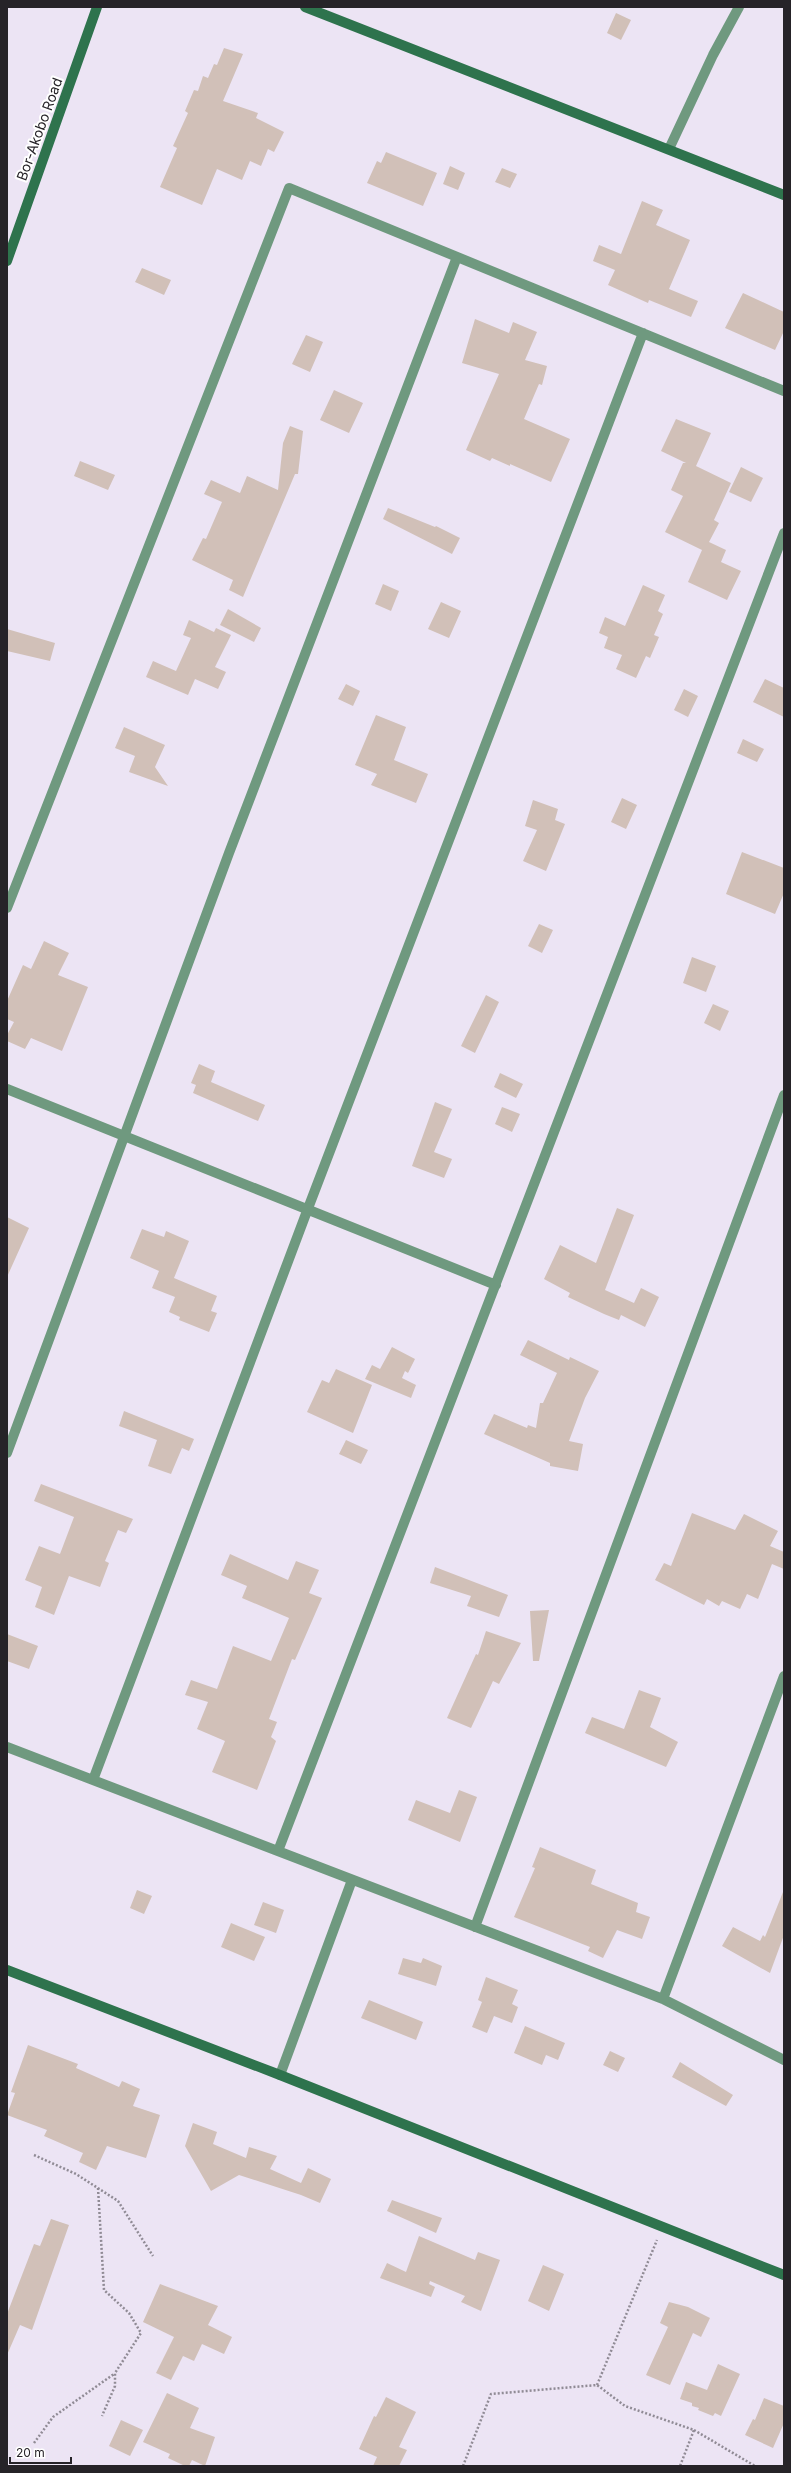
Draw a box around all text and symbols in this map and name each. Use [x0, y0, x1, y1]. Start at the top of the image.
street label: Bor-Akobo Road [12, 75, 66, 183]
scale bar [10, 2439, 71, 2465]
text: 20 m [16, 2445, 45, 2460]

